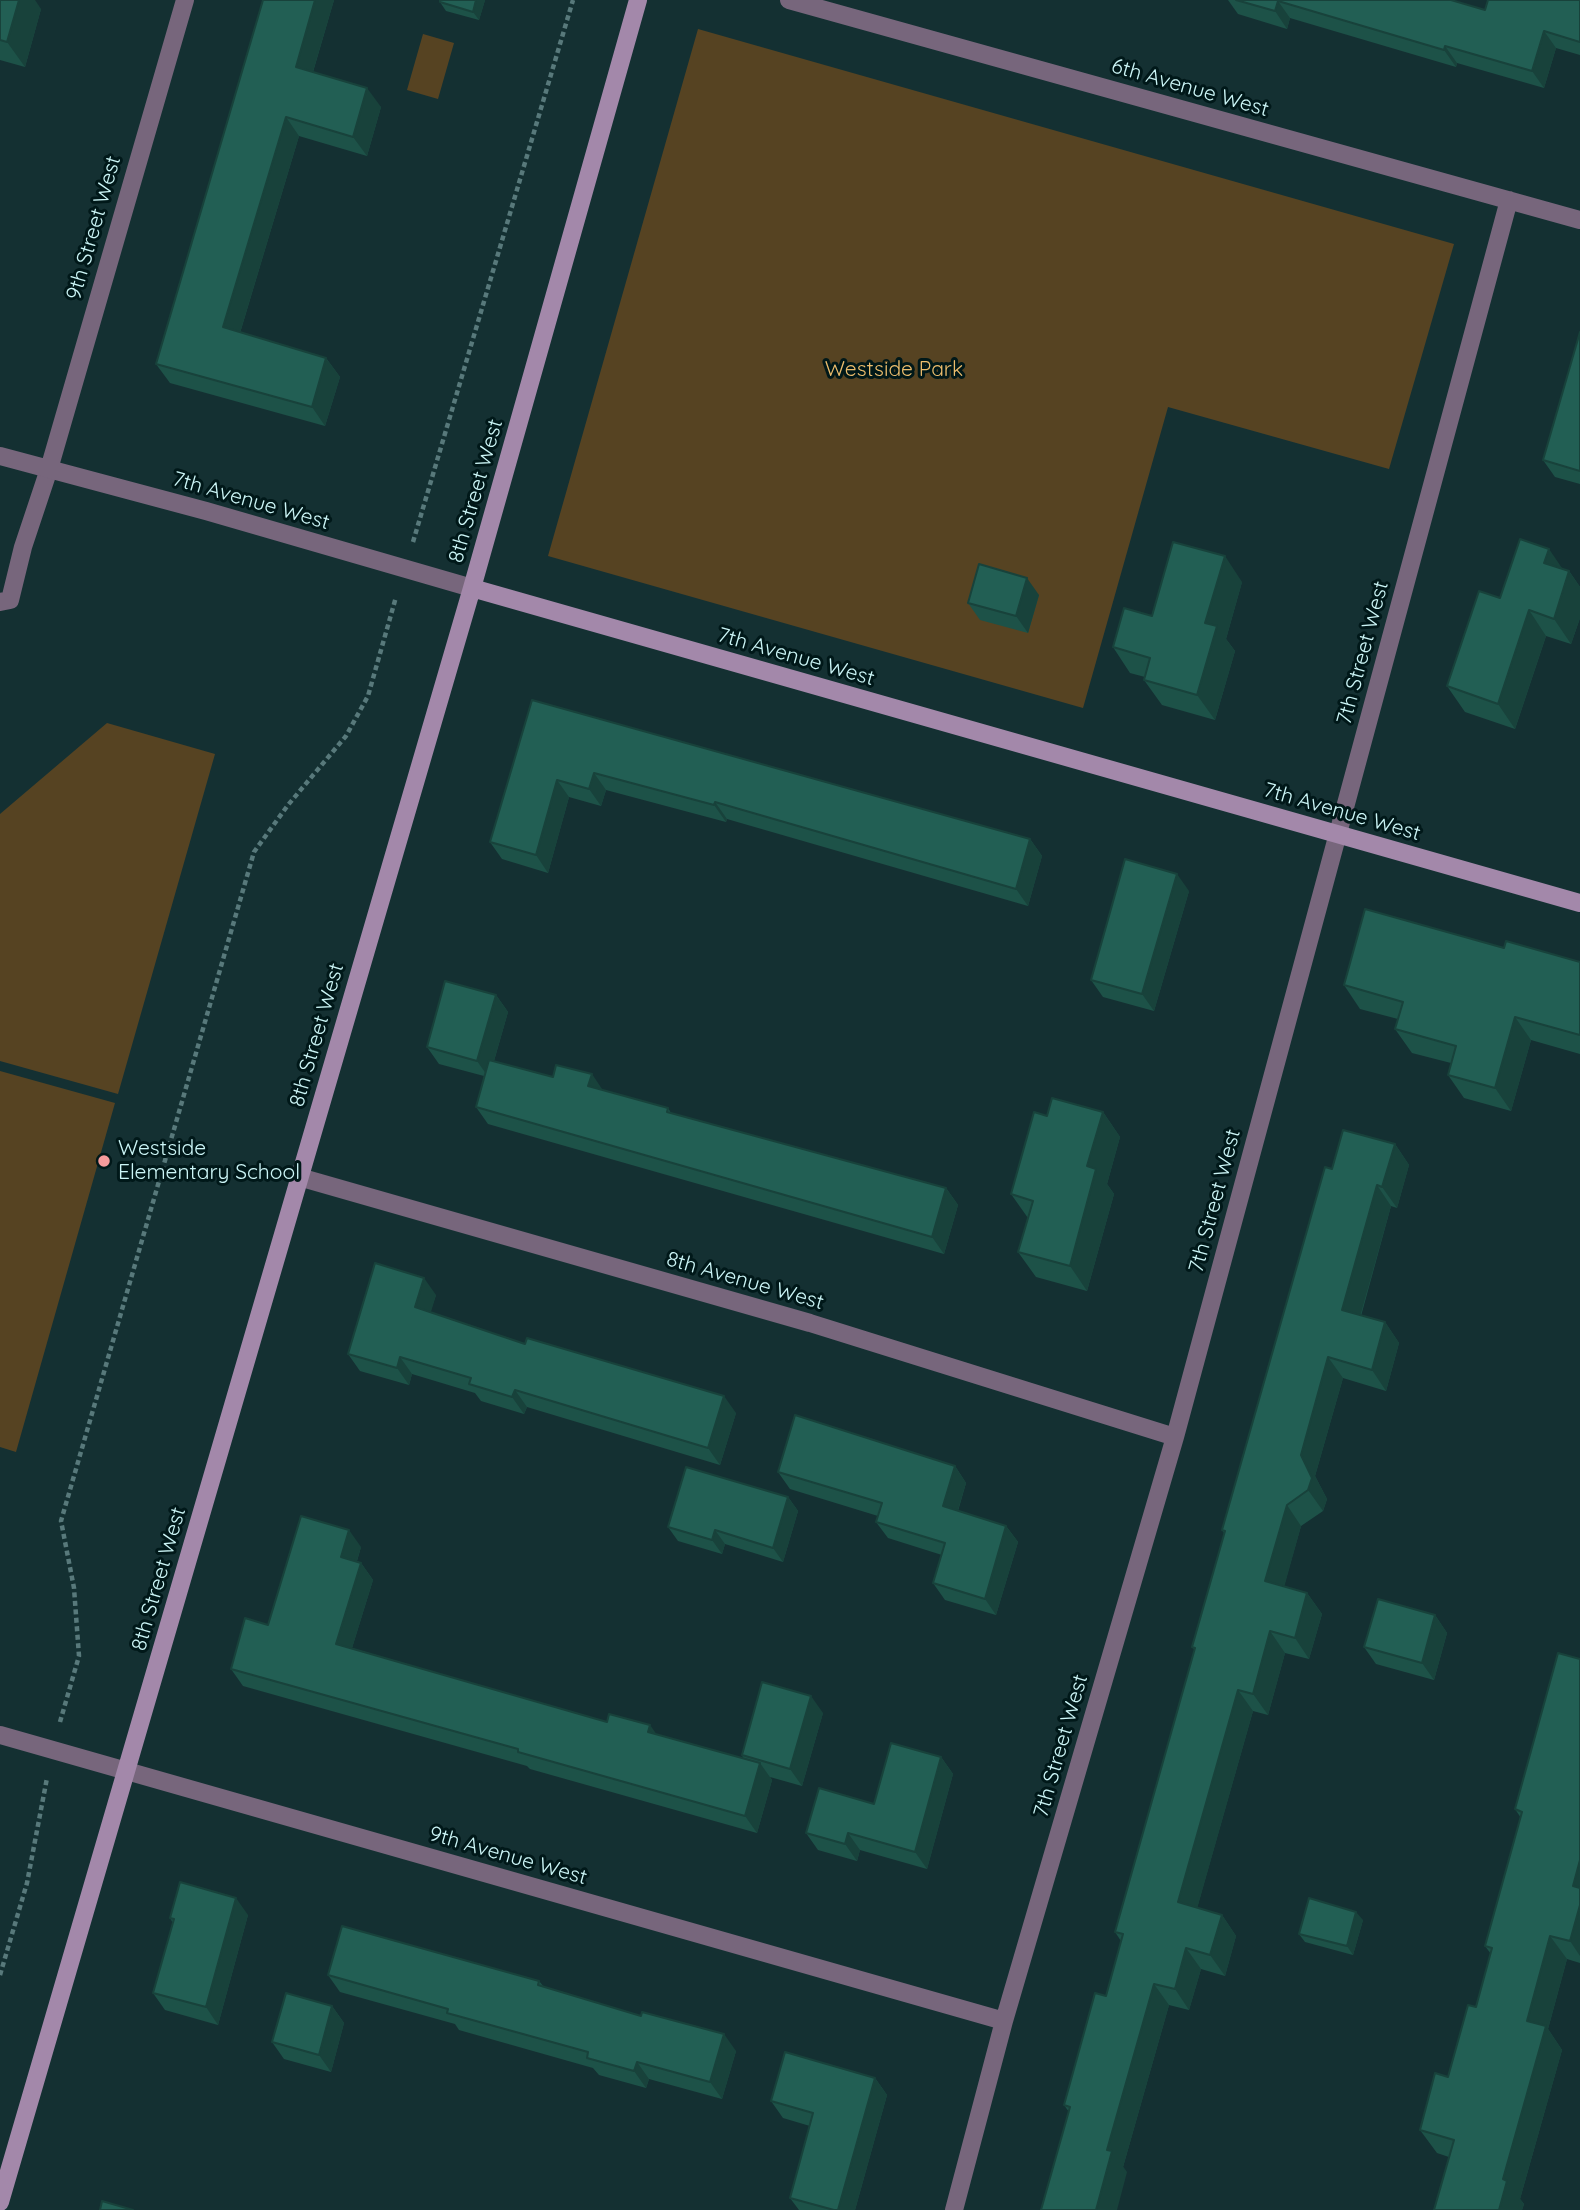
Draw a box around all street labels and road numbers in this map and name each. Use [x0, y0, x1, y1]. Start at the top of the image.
street label: 6th Avenue West [1108, 54, 1272, 122]
street label: 9th Street West [61, 153, 127, 303]
street label: 8th Street West [443, 416, 509, 566]
street label: 7th Avenue West [170, 467, 332, 535]
street label: 7th Street West [1332, 579, 1394, 727]
street label: 7th Avenue West [715, 623, 877, 691]
street label: 7th Avenue West [1261, 778, 1423, 846]
street label: 8th Street West [284, 960, 350, 1110]
street label: 7th Street West [1184, 1127, 1246, 1275]
street label: 8th Avenue West [663, 1246, 827, 1316]
street label: 8th Street West [126, 1504, 192, 1654]
street label: 7th Street West [1029, 1672, 1093, 1820]
street label: 9th Avenue West [426, 1821, 590, 1891]

